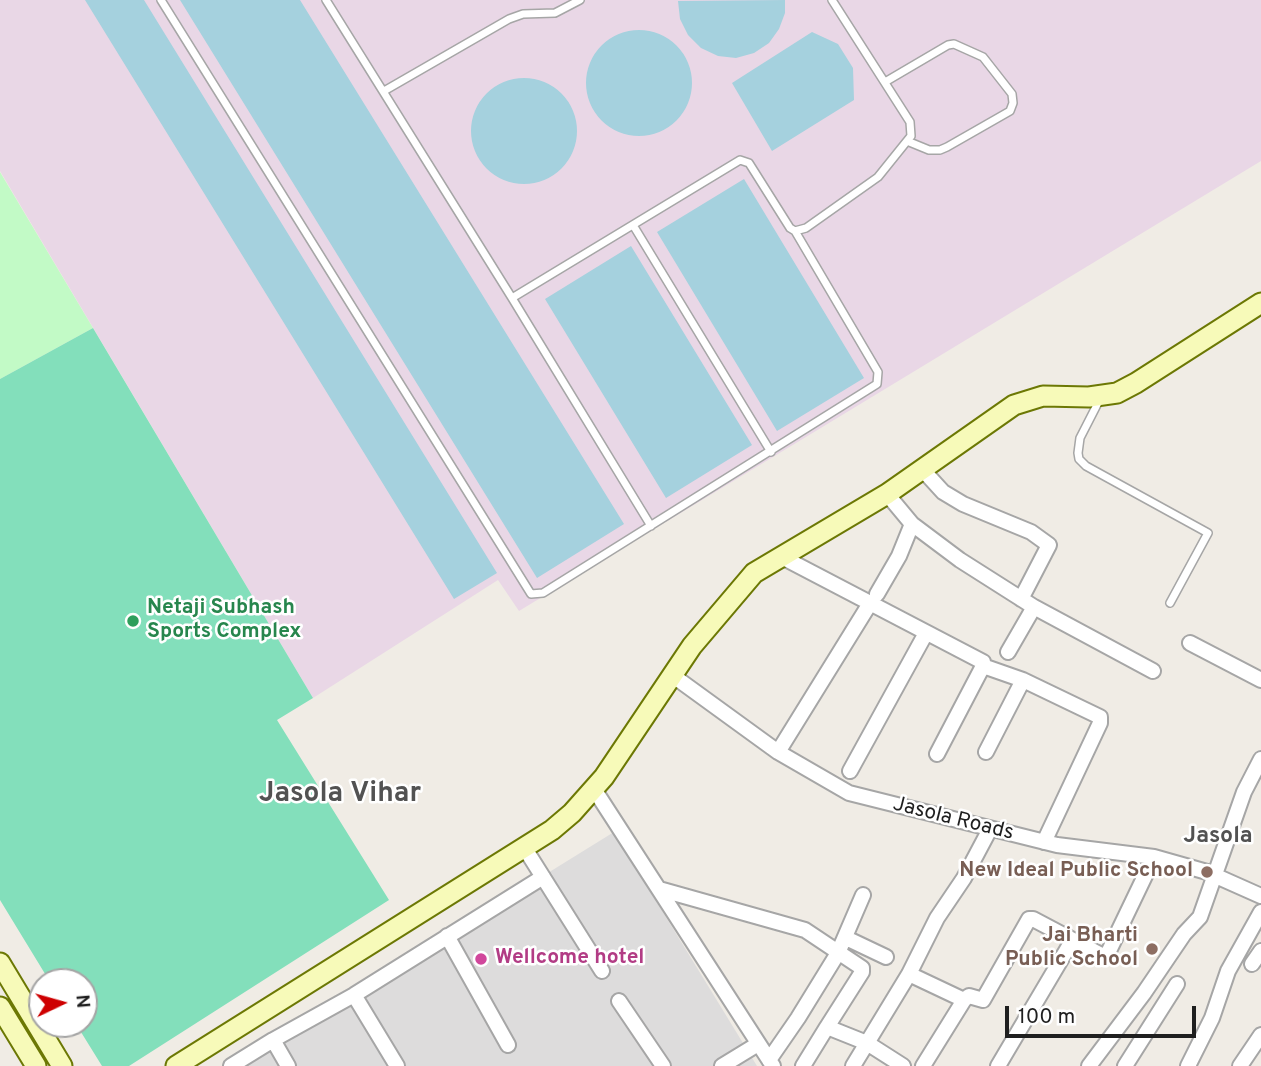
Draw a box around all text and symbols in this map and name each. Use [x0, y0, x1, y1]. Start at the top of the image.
place label: Netaji Subhash Sports Complex [147, 596, 301, 646]
marker: Netaji Subhash Sports Complex [125, 613, 141, 629]
district label: Jasola Vihar [259, 778, 421, 812]
street label: Jasola Roads [890, 793, 1016, 847]
district label: Jasola [1183, 823, 1253, 851]
place label: New Ideal Public School [959, 859, 1193, 885]
marker: New Ideal Public School [1199, 864, 1215, 880]
place label: Jai Bharti Public School [1005, 924, 1138, 974]
marker: Jai Bharti Public School [1144, 941, 1160, 957]
place label: Wellcome hotel [495, 946, 644, 972]
marker: Wellcome hotel [473, 951, 489, 967]
north arrow [28, 968, 98, 1038]
scale bar [1009, 992, 1200, 1036]
text: N [69, 993, 94, 1009]
text: 100 m [1018, 1004, 1075, 1031]

